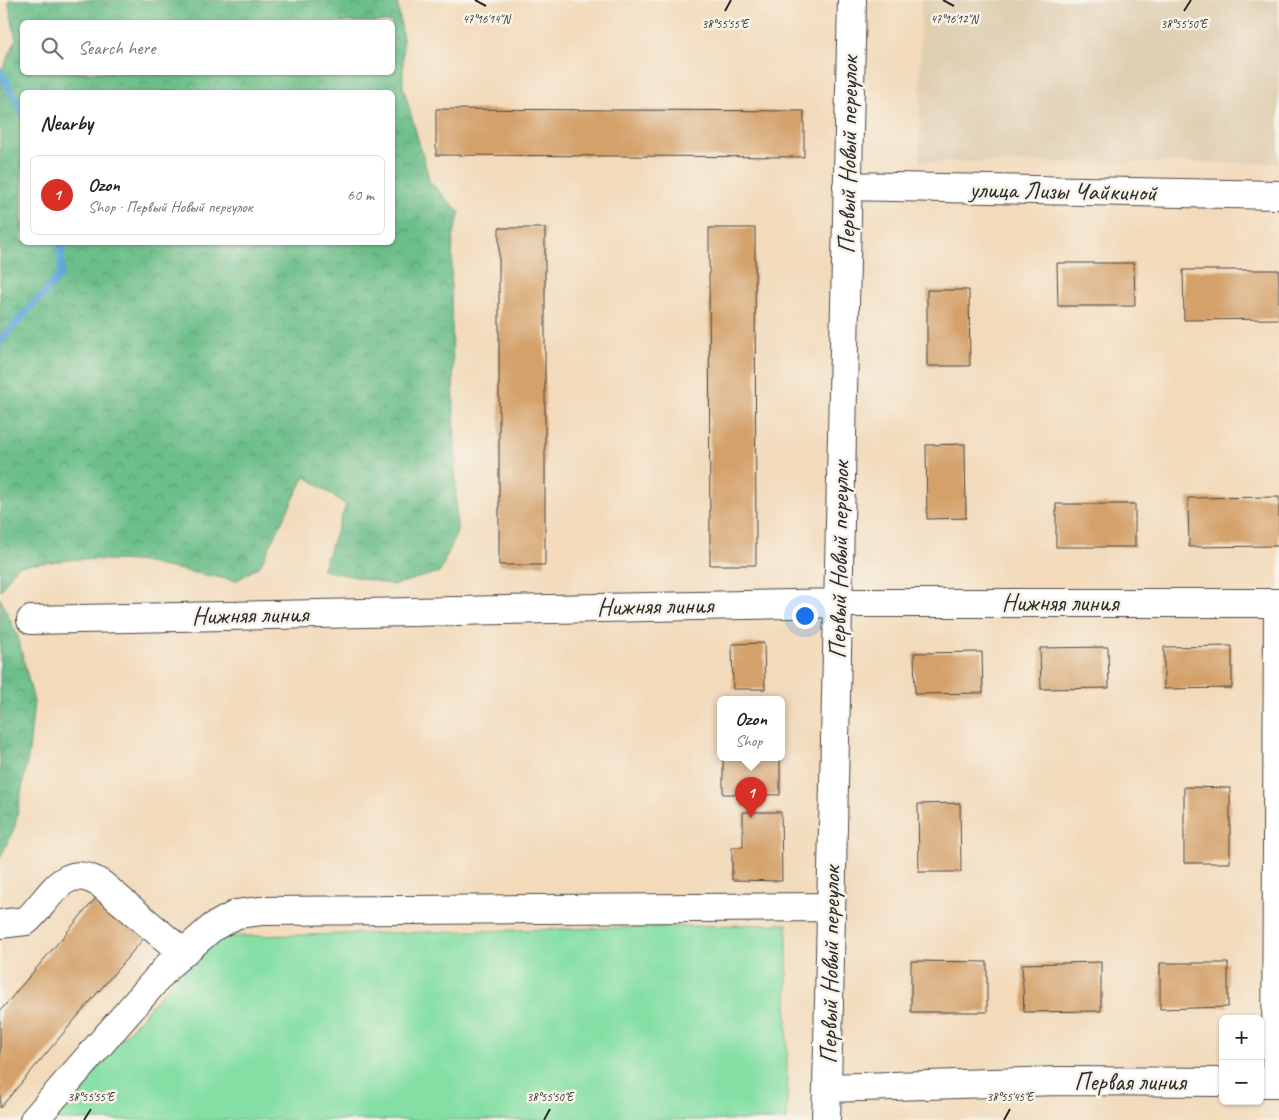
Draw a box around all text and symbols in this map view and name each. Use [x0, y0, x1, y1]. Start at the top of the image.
text: 47°16'14"N [462, 11, 511, 27]
text: 47°16'12"N [930, 11, 979, 27]
text: 38°55'55"E [702, 16, 750, 32]
text: 38°55'50"E [1161, 16, 1209, 32]
search box [20, 20, 395, 75]
icon: search [38, 34, 66, 62]
text: Search here [78, 36, 155, 60]
street label: Первый Новый переулок [830, 53, 866, 254]
text: Nearby [40, 110, 93, 136]
text: Ozon [88, 173, 120, 197]
street label: улица Лизы Чайкиной [967, 173, 1158, 209]
text: 1 [53, 185, 61, 205]
text: 60 m [347, 185, 374, 205]
text: Shop · Первый Новый переулок [88, 197, 252, 217]
street label: Первый Новый переулок [821, 458, 857, 659]
street label: Нижняя линия [1002, 587, 1121, 619]
street label: Нижняя линия [597, 589, 716, 623]
street label: Нижняя линия [192, 598, 311, 632]
your location [792, 603, 818, 629]
popup [717, 696, 785, 761]
text: Ozon [735, 707, 767, 731]
text: Shop [735, 731, 762, 751]
pin: 1 [735, 777, 767, 818]
street label: Первый Новый переулок [812, 863, 848, 1064]
map controls [1219, 1015, 1264, 1105]
button: + [1219, 1015, 1264, 1060]
button: − [1219, 1060, 1264, 1105]
street label: Первая линия [1074, 1066, 1188, 1098]
text: 38°55'55"E [68, 1089, 116, 1105]
text: 38°55'50"E [527, 1089, 575, 1105]
text: 38°55'45"E [987, 1089, 1035, 1105]

